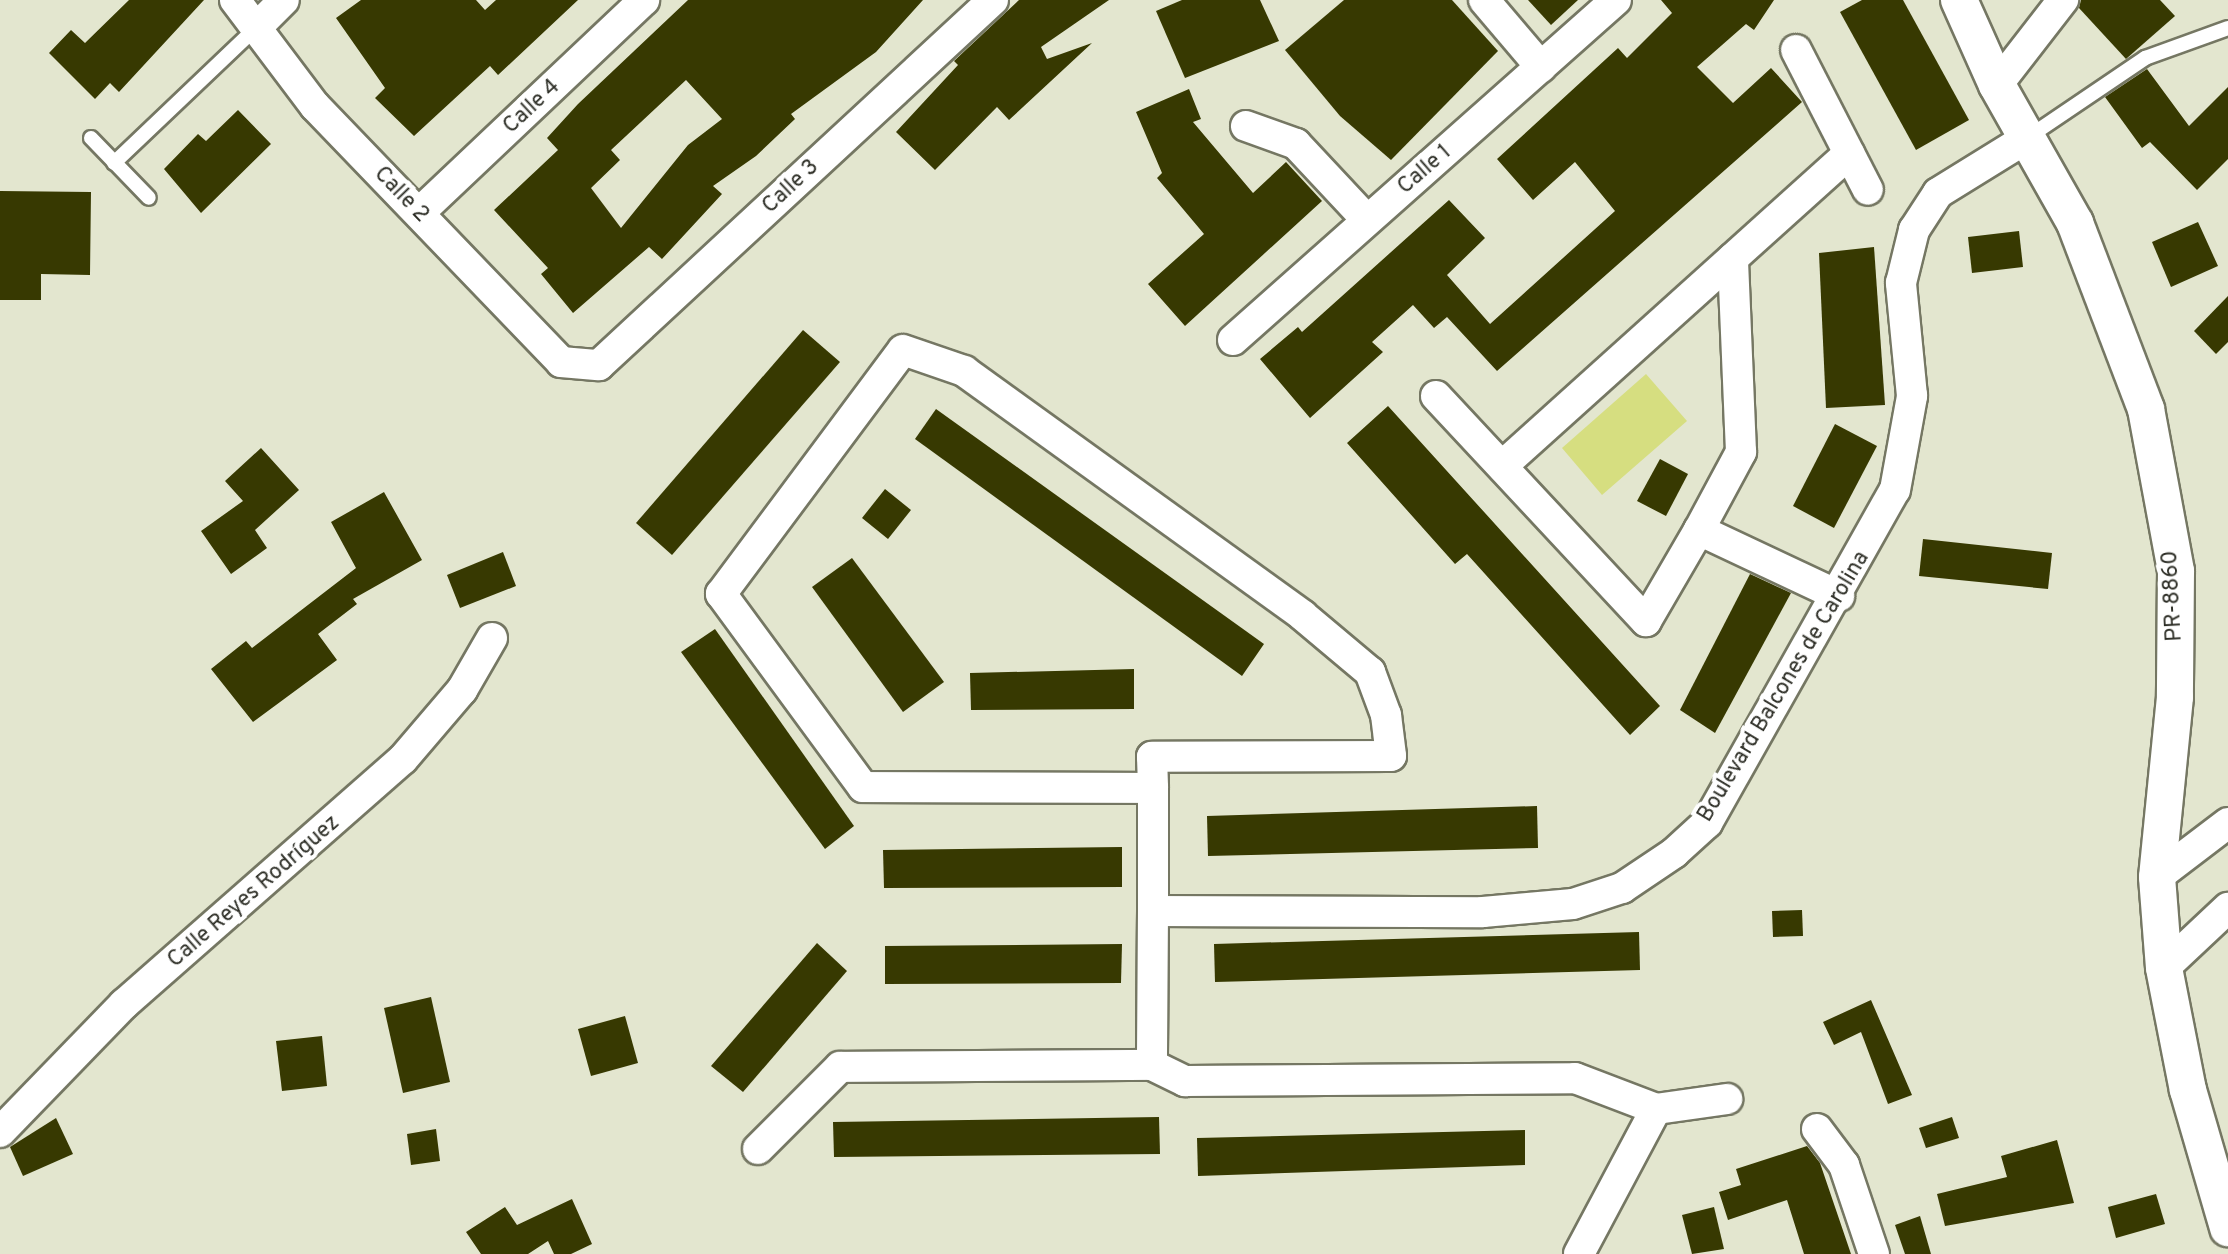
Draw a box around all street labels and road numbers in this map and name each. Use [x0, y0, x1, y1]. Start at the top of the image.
street label: Calle 4 [498, 74, 566, 140]
street label: Calle 1 [1393, 140, 1457, 200]
street label: Calle 3 [757, 154, 825, 220]
street label: Calle 2 [368, 161, 434, 229]
street label: Boulevard Balcones de Carolina [1693, 547, 1875, 827]
street label: PR-8860 [2157, 550, 2189, 642]
street label: Calle Reyes Rodríguez [163, 810, 345, 974]

